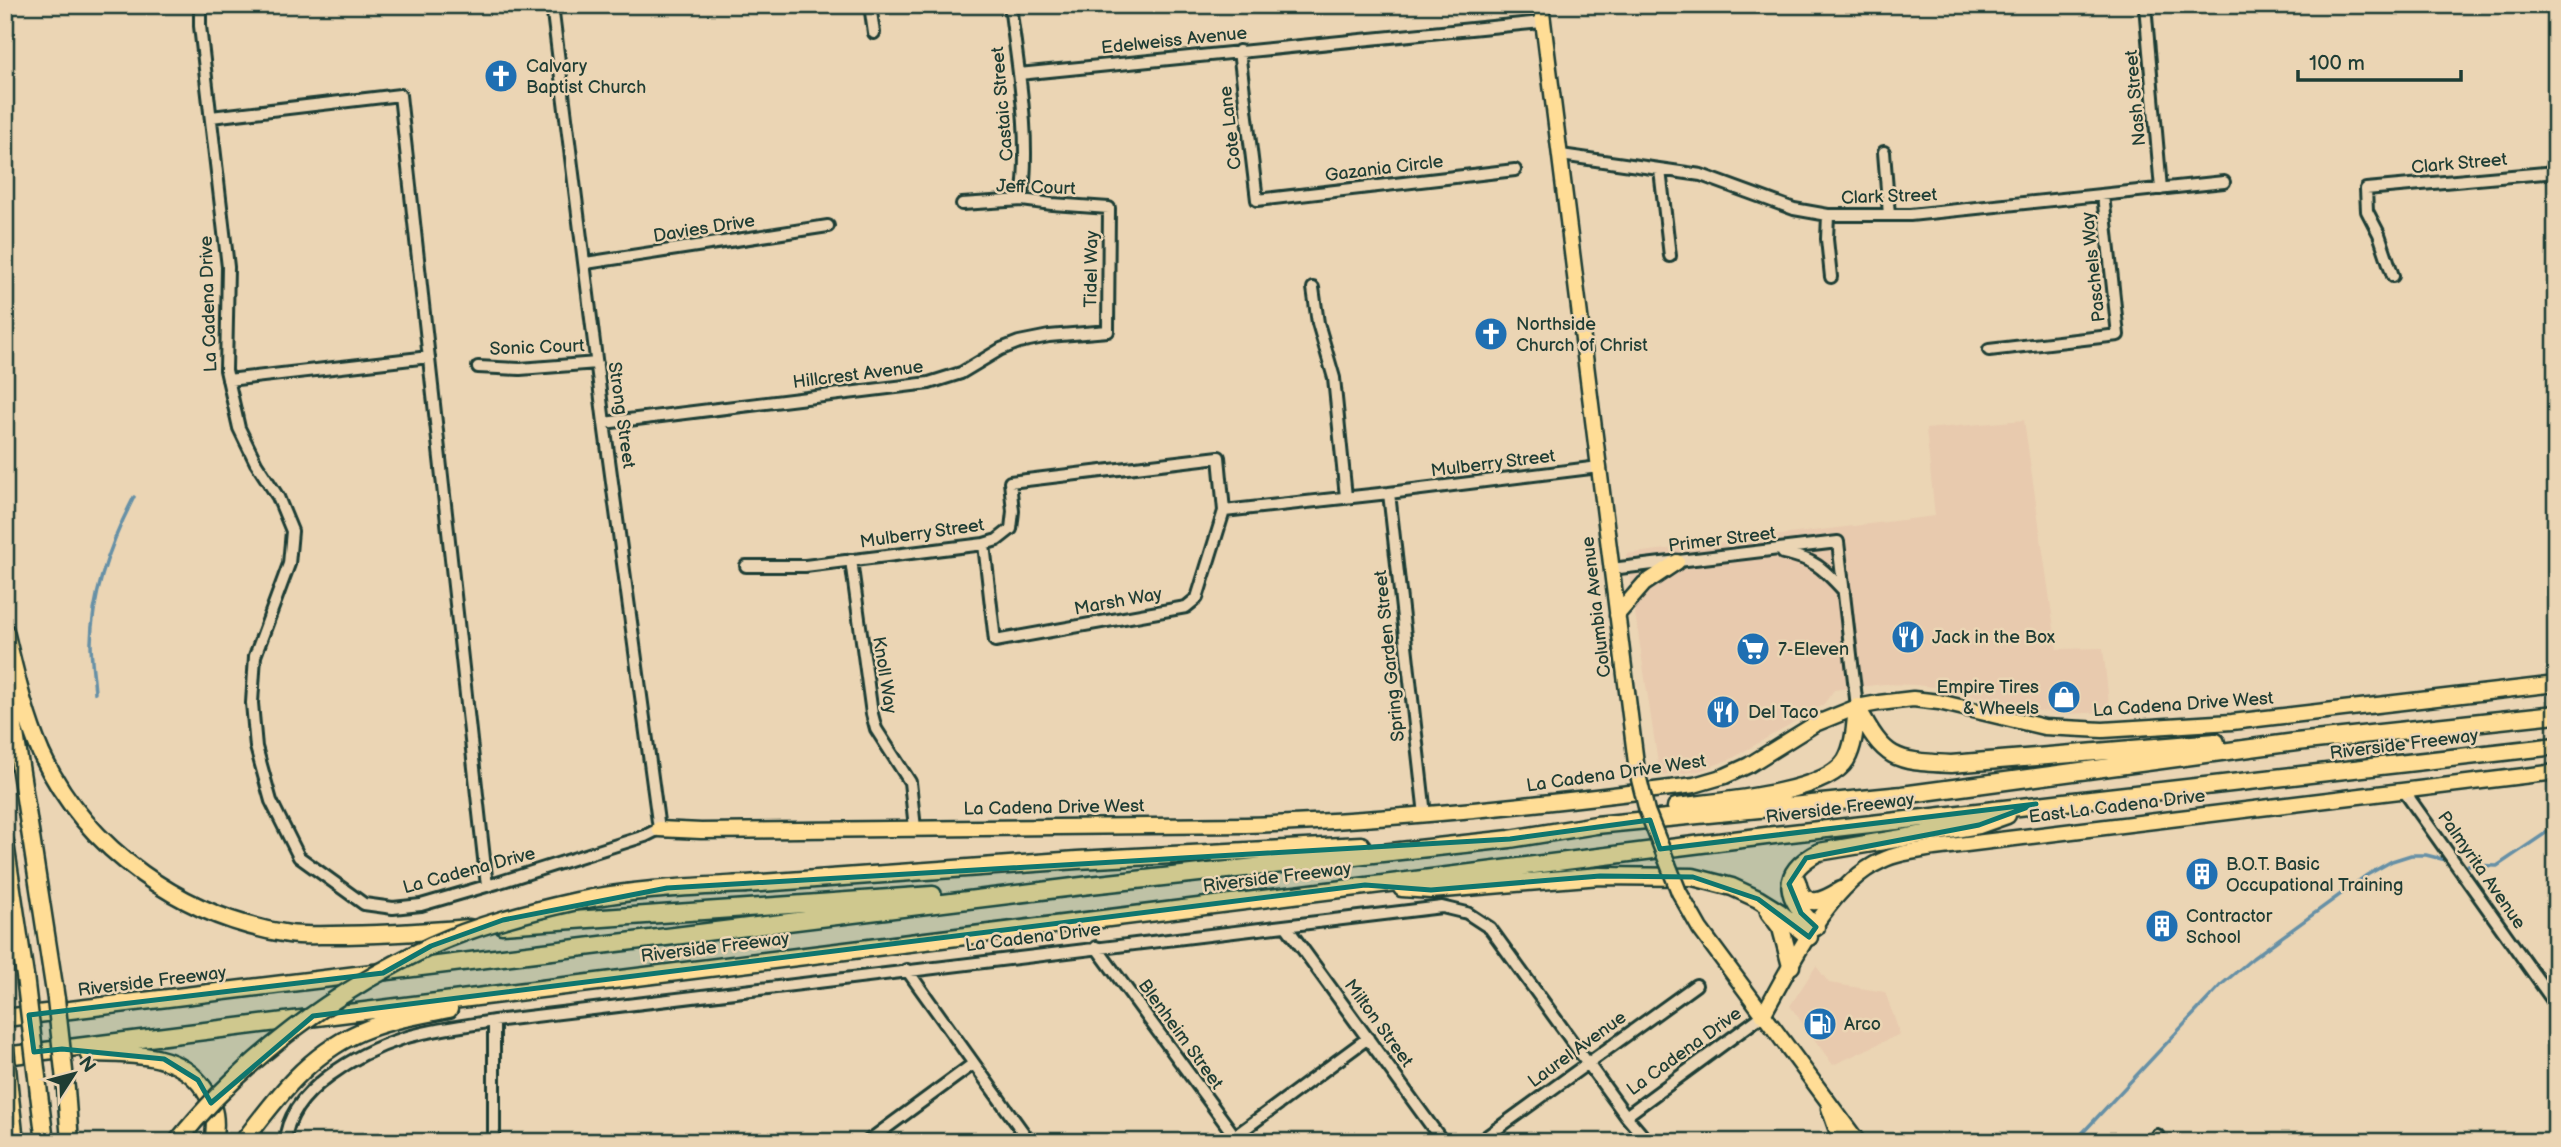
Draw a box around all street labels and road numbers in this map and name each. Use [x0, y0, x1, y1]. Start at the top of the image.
street label: Edelweiss Avenue [1100, 22, 1248, 59]
street label: Castaic Street [987, 45, 1018, 162]
street label: Nash Street [2121, 48, 2150, 147]
street label: Cote Lane [1215, 85, 1246, 171]
street label: Clark Street [2410, 149, 2508, 178]
street label: Gazania Circle [1324, 151, 1445, 186]
street label: Jeff Court [996, 176, 1077, 199]
street label: Clark Street [1841, 184, 1938, 209]
street label: Davies Drive [652, 210, 757, 247]
street label: Paschels Way [2077, 210, 2110, 323]
street label: Tidel Way [1080, 229, 1103, 308]
street label: La Cadena Drive [196, 235, 221, 372]
street label: Sonic Court [489, 335, 585, 360]
street label: Hillcrest Avenue [792, 356, 925, 393]
street label: Strong Street [604, 361, 639, 470]
street label: Mulberry Street [1430, 445, 1557, 482]
street label: Mulberry Street [859, 514, 986, 553]
street label: Primer Street [1667, 522, 1777, 557]
street label: Columbia Avenue [1577, 535, 1616, 679]
street label: Spring Garden Street [1370, 569, 1409, 743]
street label: Marsh Way [1072, 583, 1165, 620]
street label: Knoll Way [868, 635, 901, 716]
street label: La Cadena Drive West [2092, 688, 2275, 721]
street label: Riverside Freeway [2329, 725, 2480, 764]
street label: La Cadena Drive West [1525, 750, 1708, 796]
street label: East La Cadena Drive [2028, 785, 2207, 828]
street label: Riverside Freeway [1765, 789, 1916, 828]
street label: La Cadena Drive West [963, 795, 1145, 820]
street label: Palmyrita Avenue [2433, 807, 2530, 933]
street label: La Cadena Drive [401, 843, 538, 898]
street label: Riverside Freeway [1202, 858, 1353, 897]
street label: La Cadena Drive [964, 919, 1102, 956]
street label: Riverside Freeway [640, 928, 791, 967]
street label: Riverside Freeway [77, 962, 228, 1001]
street label: Blenheim Street [1134, 975, 1228, 1094]
street label: Milton Street [1340, 975, 1418, 1072]
street label: La Cadena Drive [1623, 1003, 1746, 1100]
street label: Laurel Avenue [1524, 1007, 1631, 1092]

